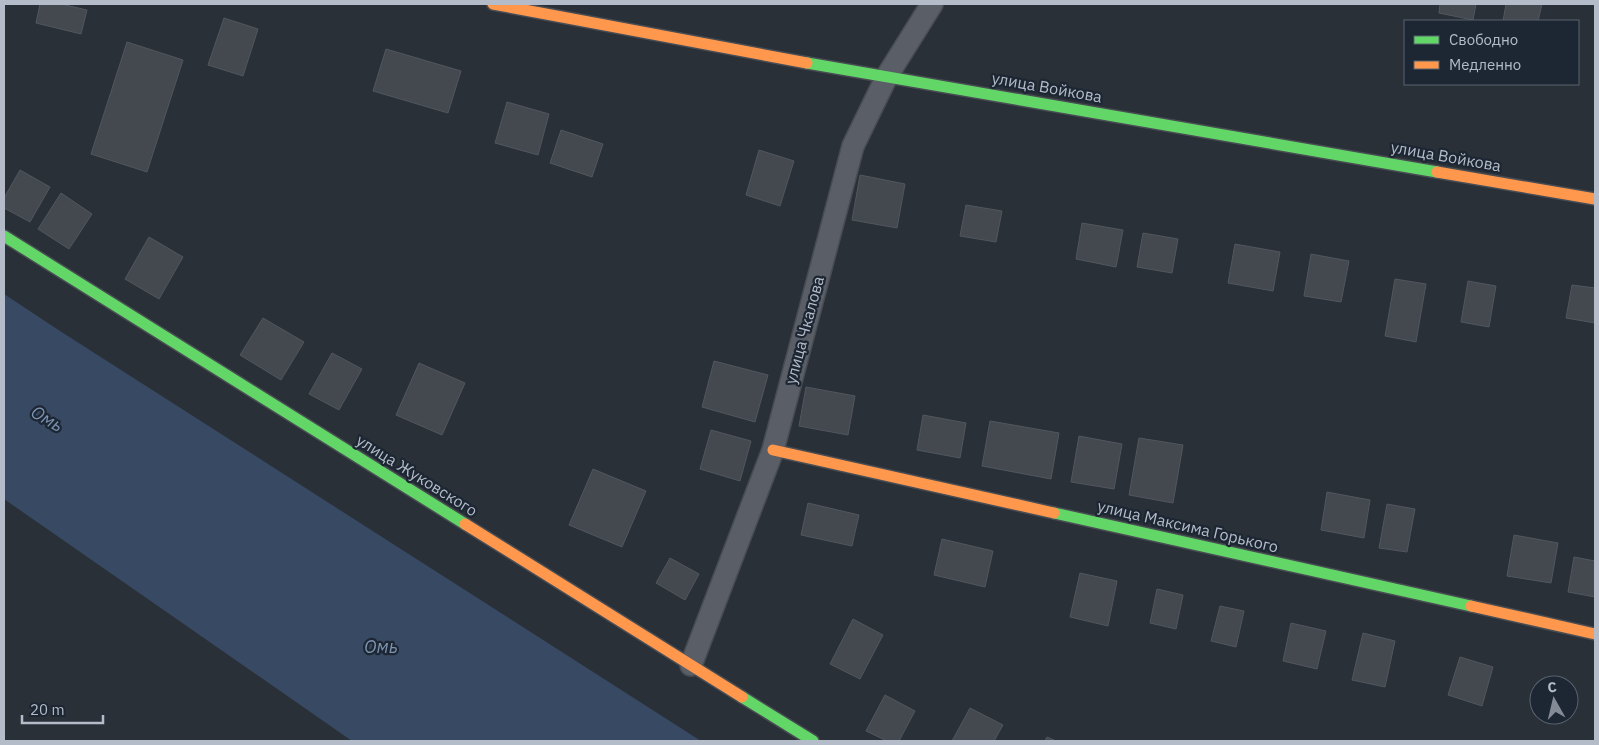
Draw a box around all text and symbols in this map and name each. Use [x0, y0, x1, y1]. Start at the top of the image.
legend [1404, 20, 1579, 85]
text: Свободно [1449, 30, 1518, 49]
text: Медленно [1449, 55, 1521, 74]
street label: улица Войкова [990, 67, 1104, 107]
street label: улица Войкова [1389, 136, 1503, 176]
street label: улица Чкалова [780, 273, 828, 386]
water label: Омь [27, 400, 68, 437]
street label: улица Жуковского [353, 430, 481, 520]
street label: улица Максима Горького [1096, 495, 1280, 557]
water label: Омь [364, 635, 398, 658]
north arrow [1529, 675, 1579, 725]
text: С [1546, 678, 1558, 697]
scale bar [22, 692, 104, 724]
text: 20 m [30, 700, 65, 719]

